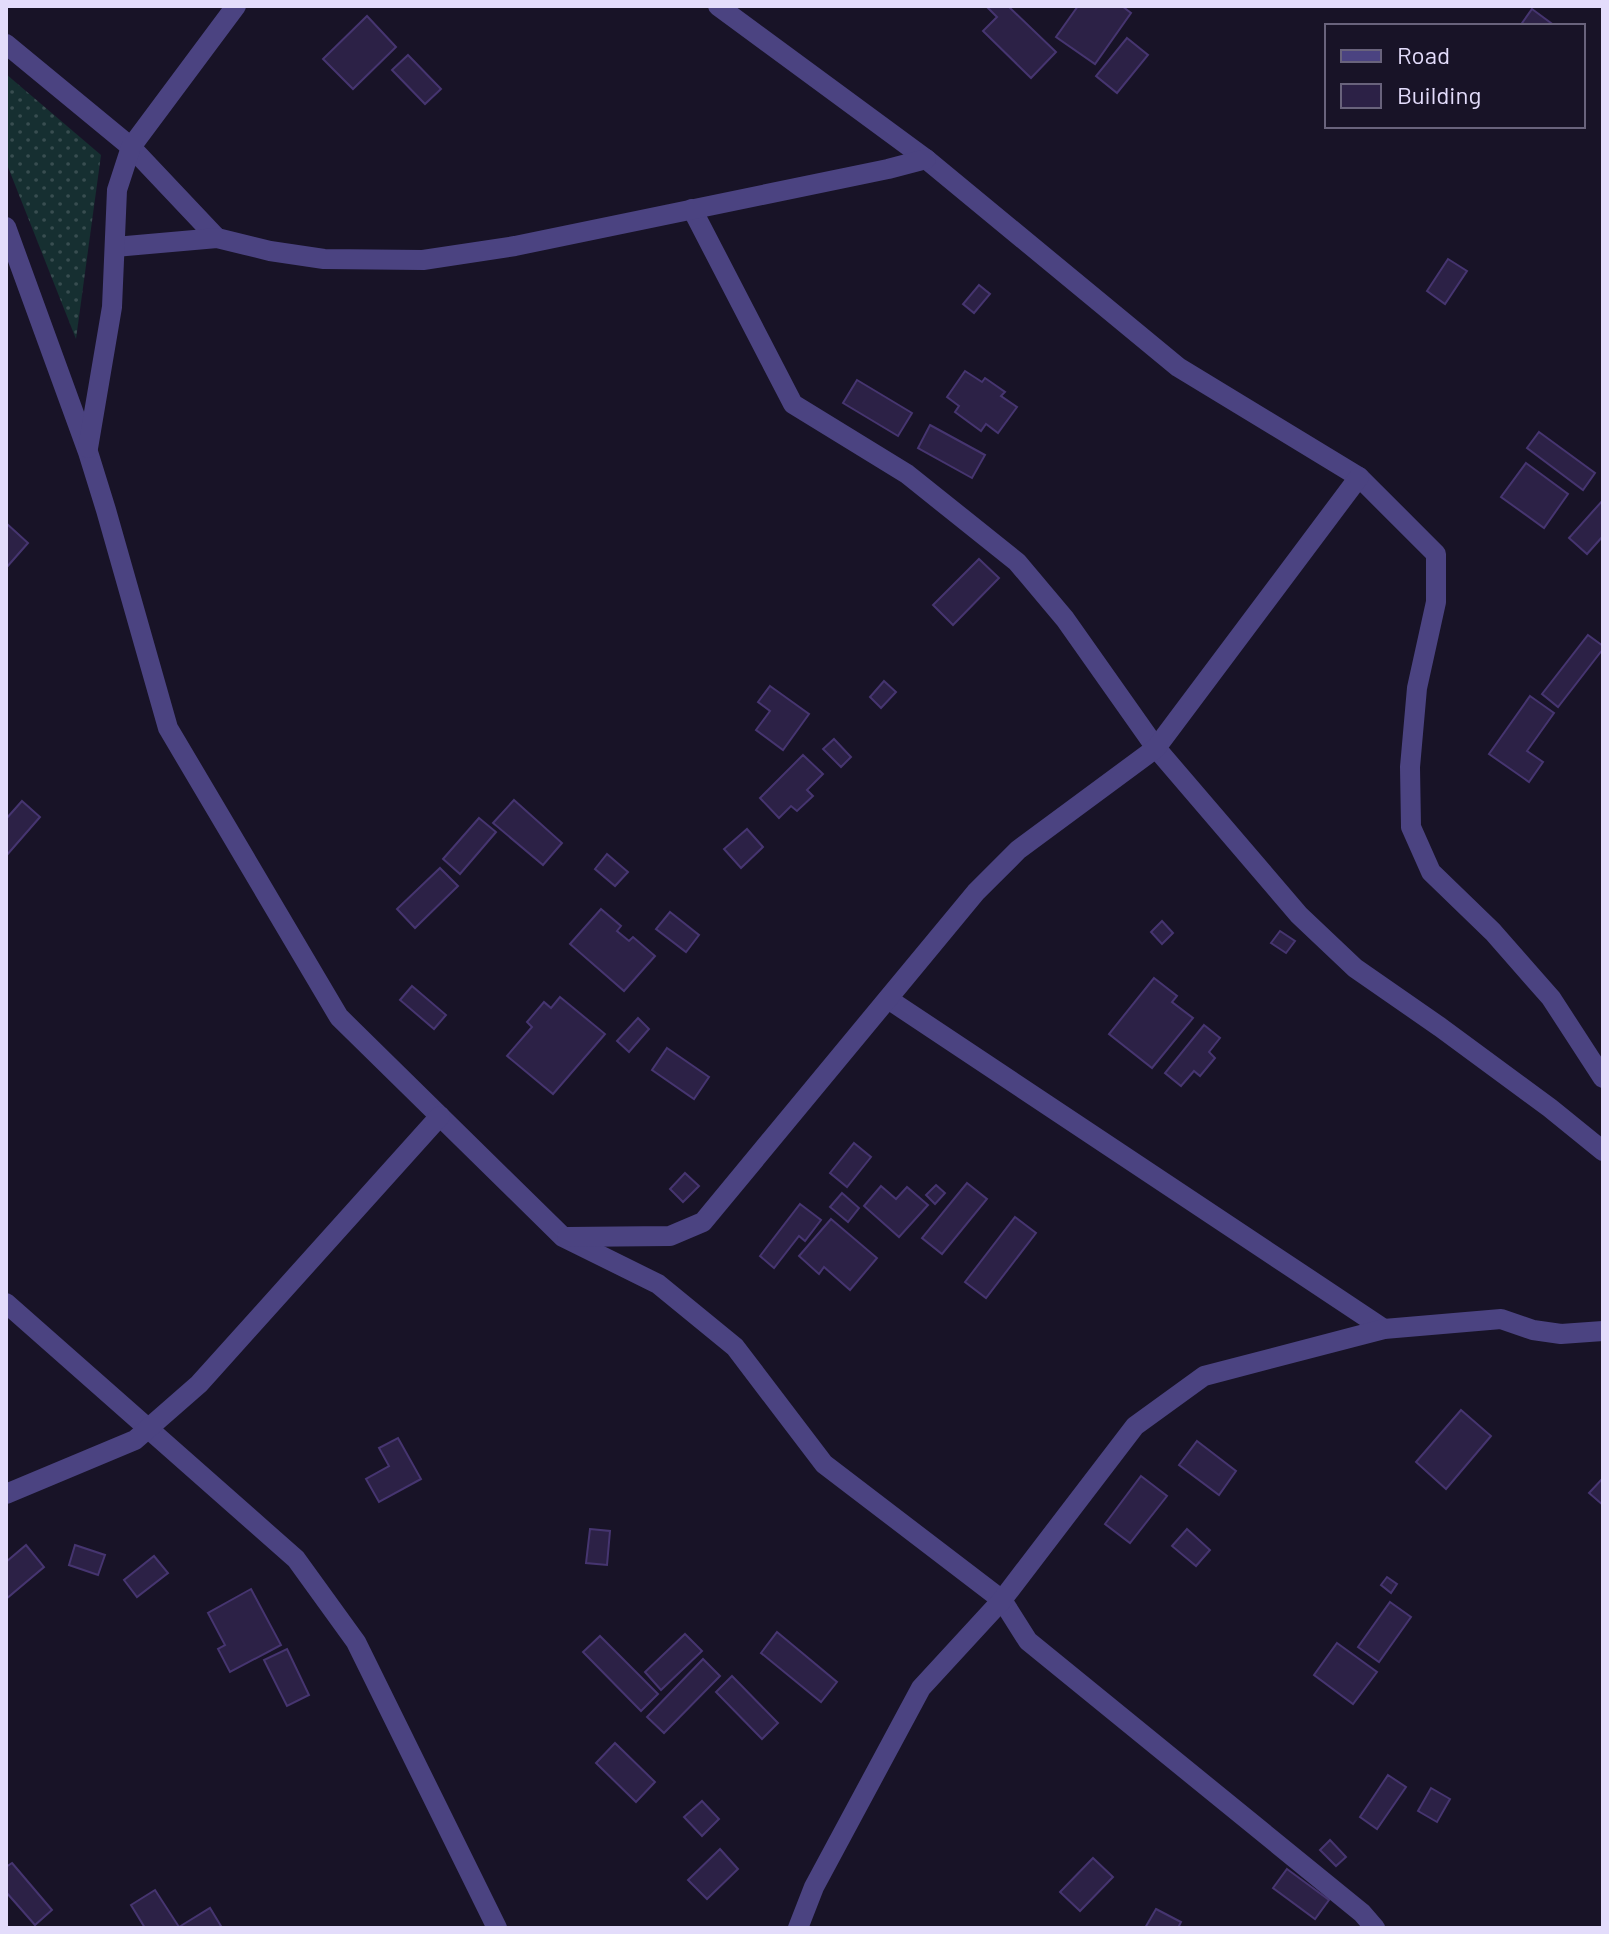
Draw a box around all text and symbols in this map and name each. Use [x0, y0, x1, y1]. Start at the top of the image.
legend [1325, 24, 1585, 128]
text: Road [1397, 40, 1450, 69]
text: Building [1397, 80, 1481, 109]

